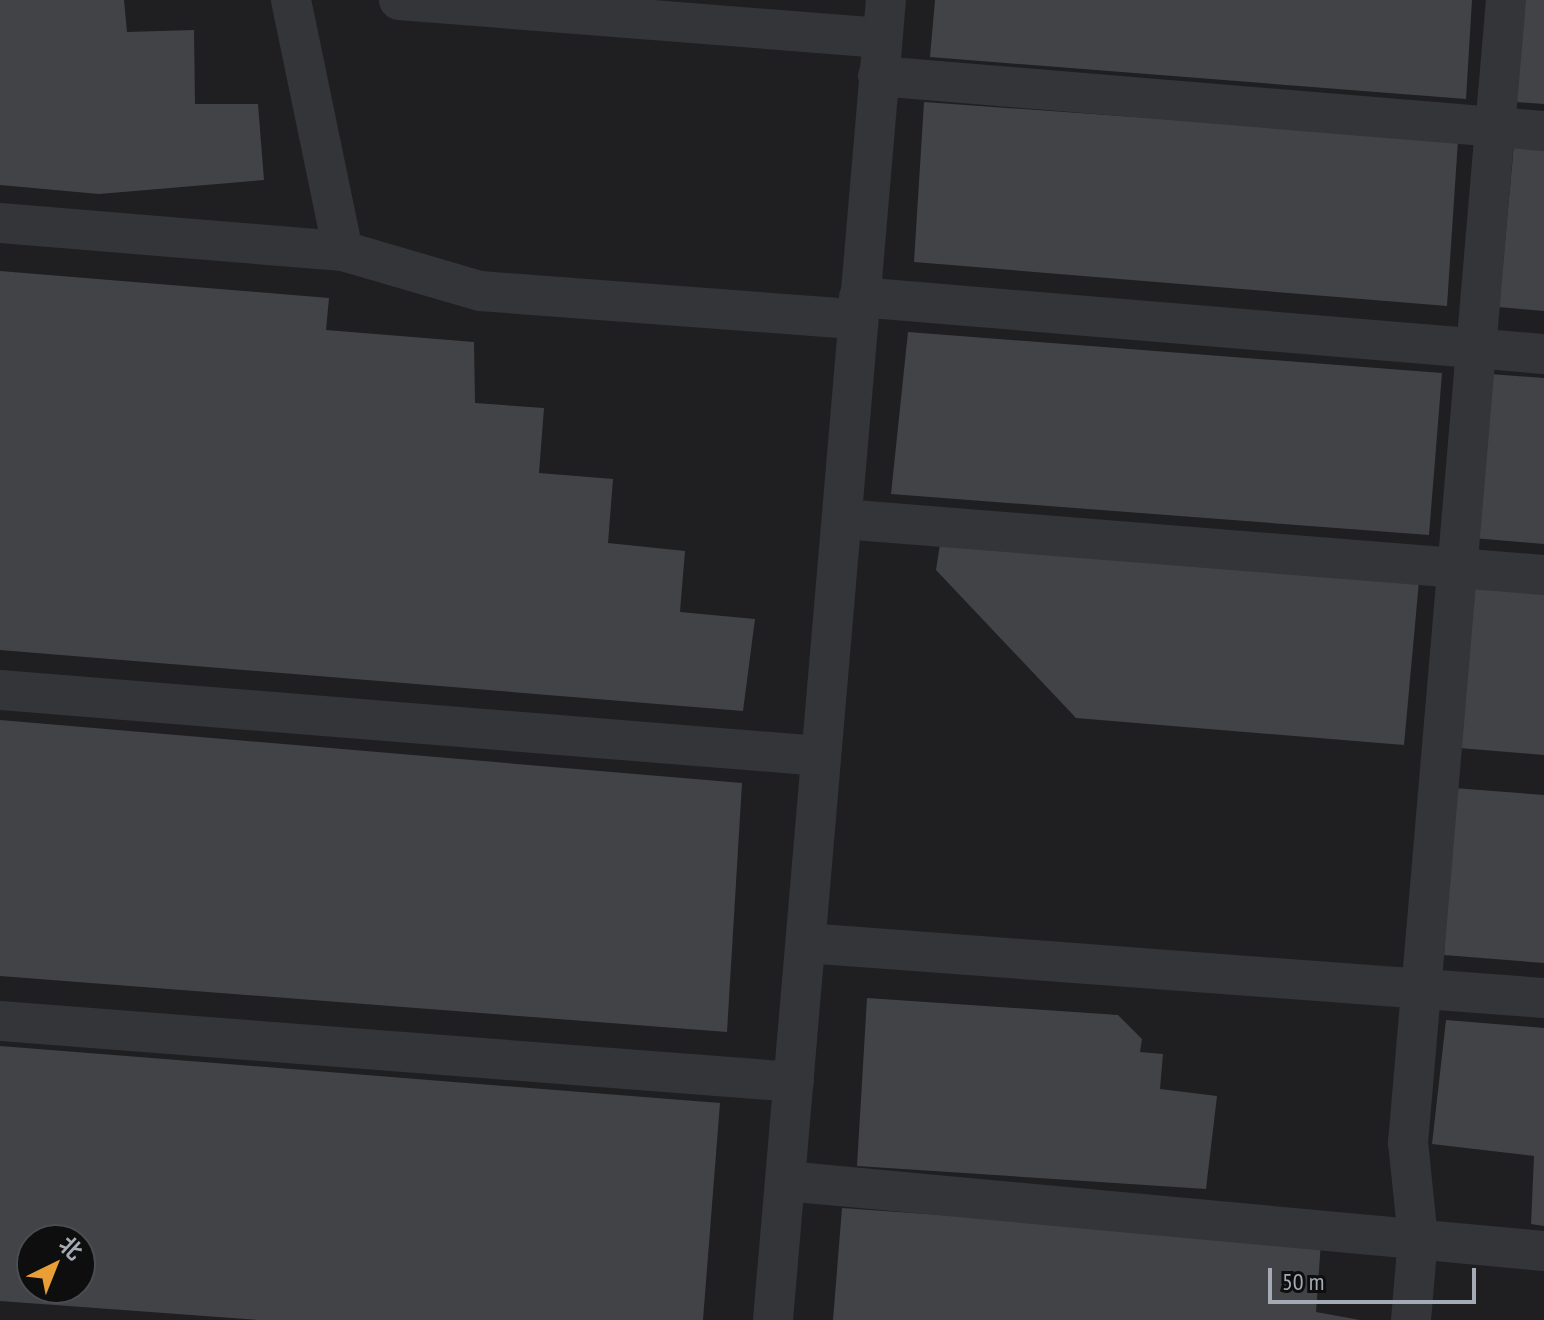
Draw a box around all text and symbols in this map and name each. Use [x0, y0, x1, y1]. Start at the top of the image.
north arrow [16, 1224, 96, 1304]
text: 北 [53, 1230, 89, 1266]
scale bar [1272, 1252, 1480, 1302]
text: 50 m [1282, 1266, 1324, 1297]

